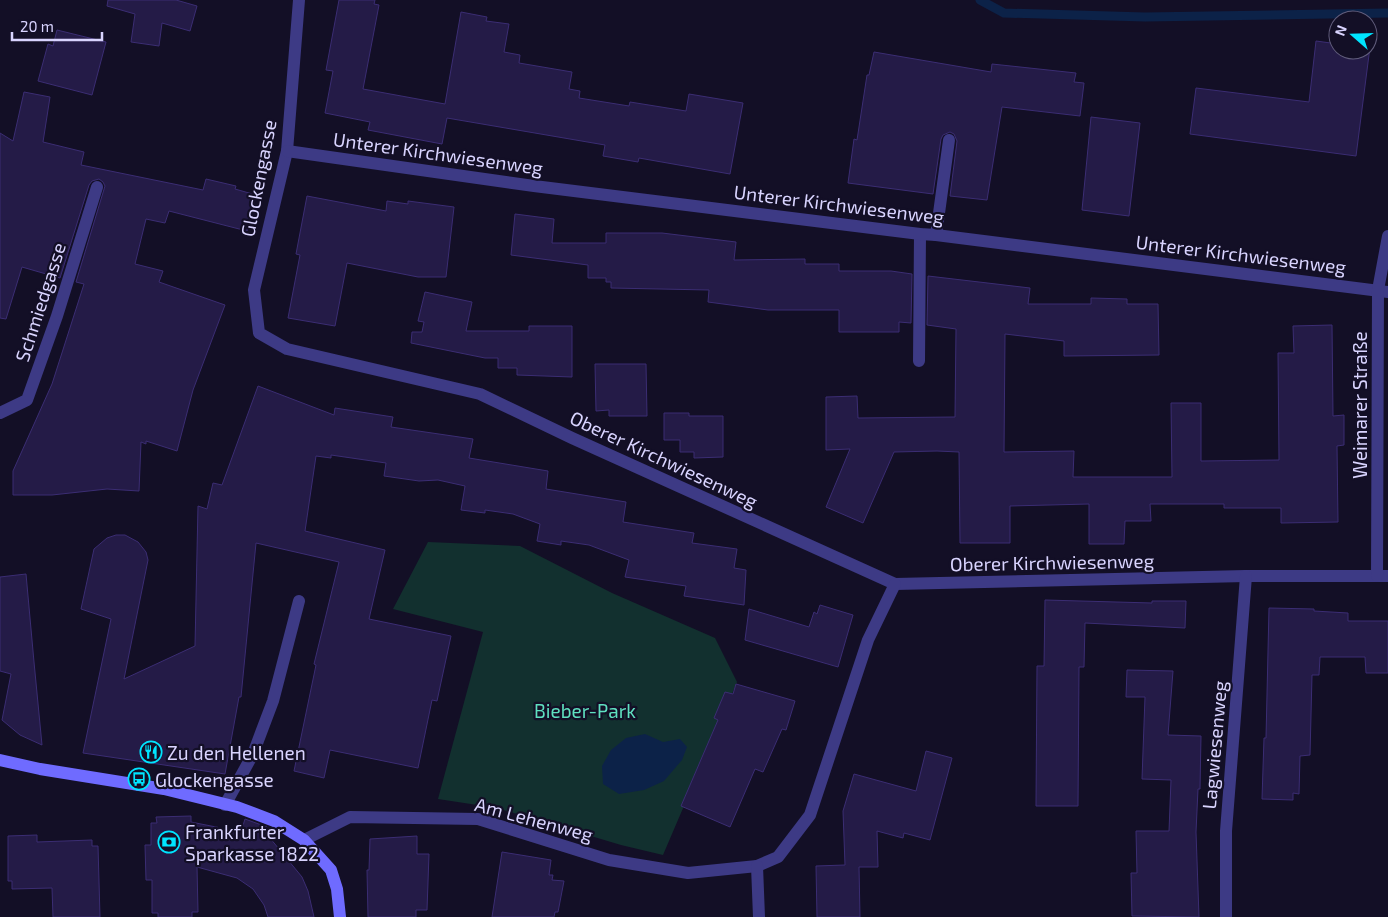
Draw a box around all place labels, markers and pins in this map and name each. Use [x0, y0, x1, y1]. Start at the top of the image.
restaurant icon: Zu den Hellenen [139, 740, 163, 764]
place label: Zu den Hellenen [167, 741, 306, 764]
bus stop icon: Glockengasse [127, 767, 151, 791]
place label: Glockengasse [155, 768, 274, 791]
place label: Frankfurter Sparkasse 1822 [185, 820, 319, 865]
bank icon: Frankfurter Sparkasse 1822 [157, 830, 181, 854]

